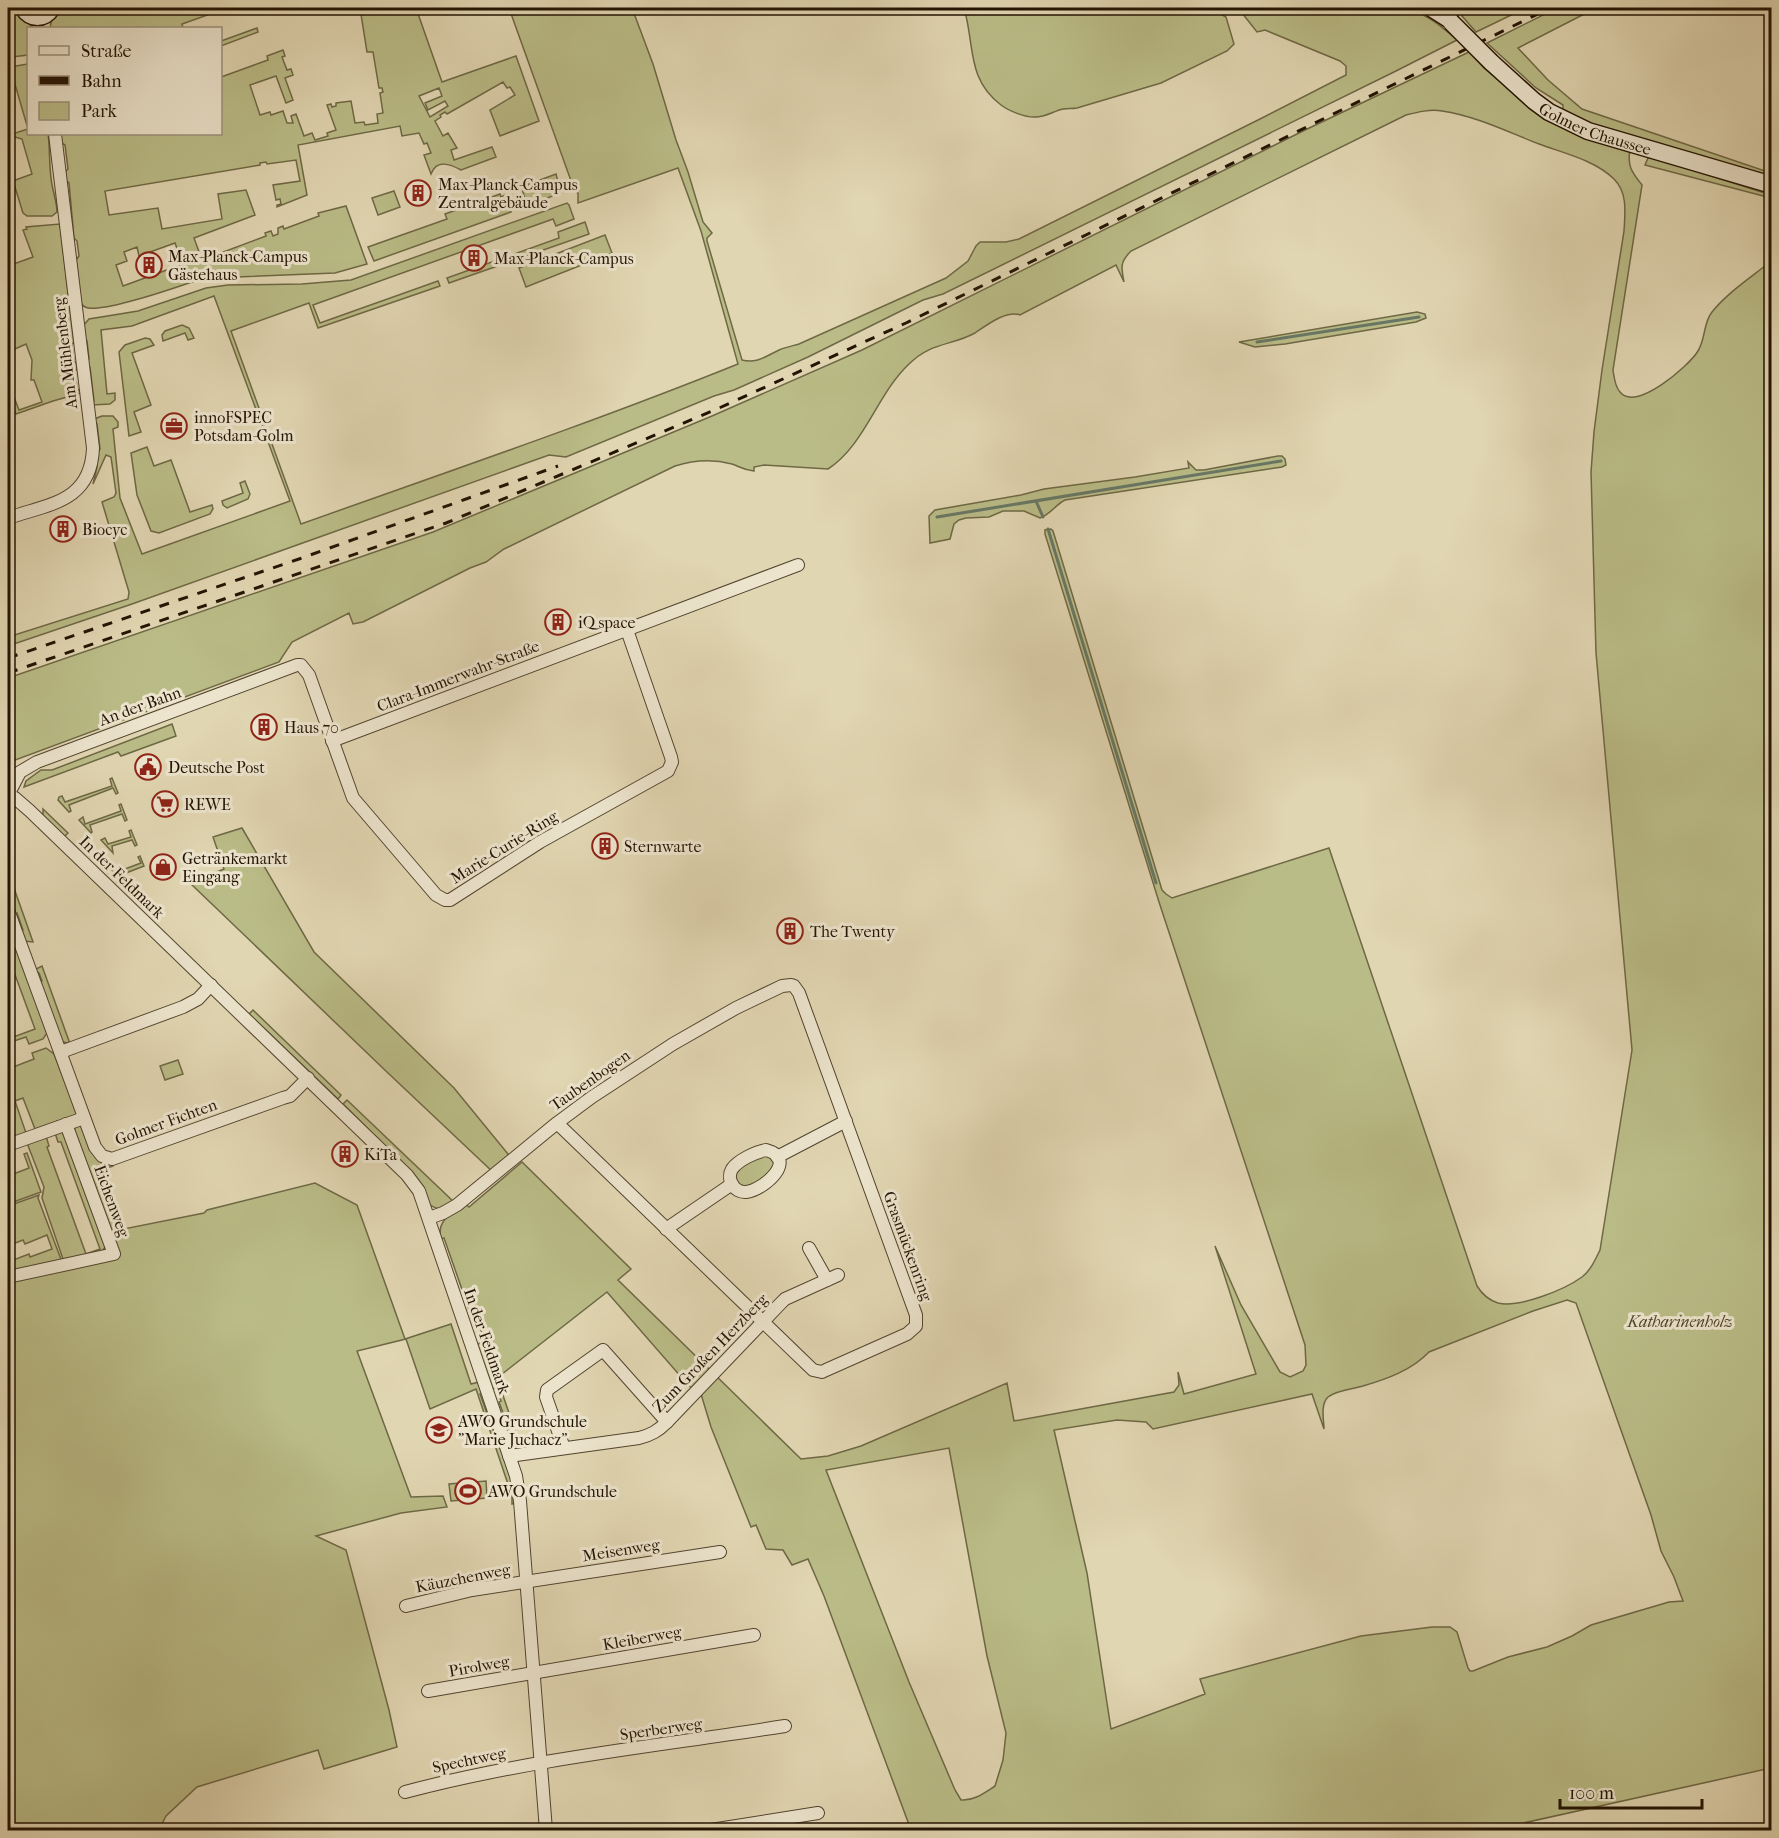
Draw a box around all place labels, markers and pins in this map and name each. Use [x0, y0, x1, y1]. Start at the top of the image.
place label: Max-Planck-Campus Zentralgebäude [438, 175, 578, 212]
building icon: Max-Planck-Campus Zentralgebäude [403, 178, 433, 208]
building icon: Max-Planck-Campus [459, 243, 489, 273]
place label: Max-Planck-Campus Gästehaus [168, 247, 308, 284]
place label: Max-Planck-Campus [494, 249, 634, 268]
building icon: Max-Planck-Campus Gästehaus [134, 250, 164, 280]
place label: innoFSPEC Potsdam-Golm [194, 408, 294, 445]
office icon: innoFSPEC Potsdam-Golm [159, 411, 189, 441]
building icon: Biocyc [48, 514, 78, 544]
place label: Biocyc [82, 520, 127, 539]
building icon: iQ space [543, 607, 573, 637]
place label: iQ space [578, 613, 635, 632]
building icon: Haus 70 [249, 712, 279, 742]
place label: Haus 70 [284, 718, 339, 737]
public building icon: Deutsche Post [133, 752, 163, 782]
place label: Deutsche Post [168, 758, 265, 777]
supermarket icon: REWE [150, 789, 180, 819]
place label: REWE [184, 795, 231, 814]
building icon: Sternwarte [590, 831, 620, 861]
place label: Sternwarte [624, 837, 701, 856]
place label: Getränkemarkt Eingang [182, 849, 288, 886]
shop icon: Getränkemarkt Eingang [148, 852, 178, 882]
building icon: The Twenty [775, 916, 805, 946]
place label: The Twenty [810, 922, 895, 941]
building icon: KiTa [330, 1139, 360, 1169]
place label: KiTa [364, 1145, 398, 1164]
place label: AWO Grundschule "Marie Juchacz" [457, 1412, 587, 1449]
school or university icon: AWO Grundschule "Marie Juchacz" [424, 1415, 454, 1445]
sports icon: AWO Grundschule [453, 1476, 483, 1506]
place label: AWO Grundschule [487, 1482, 617, 1501]

